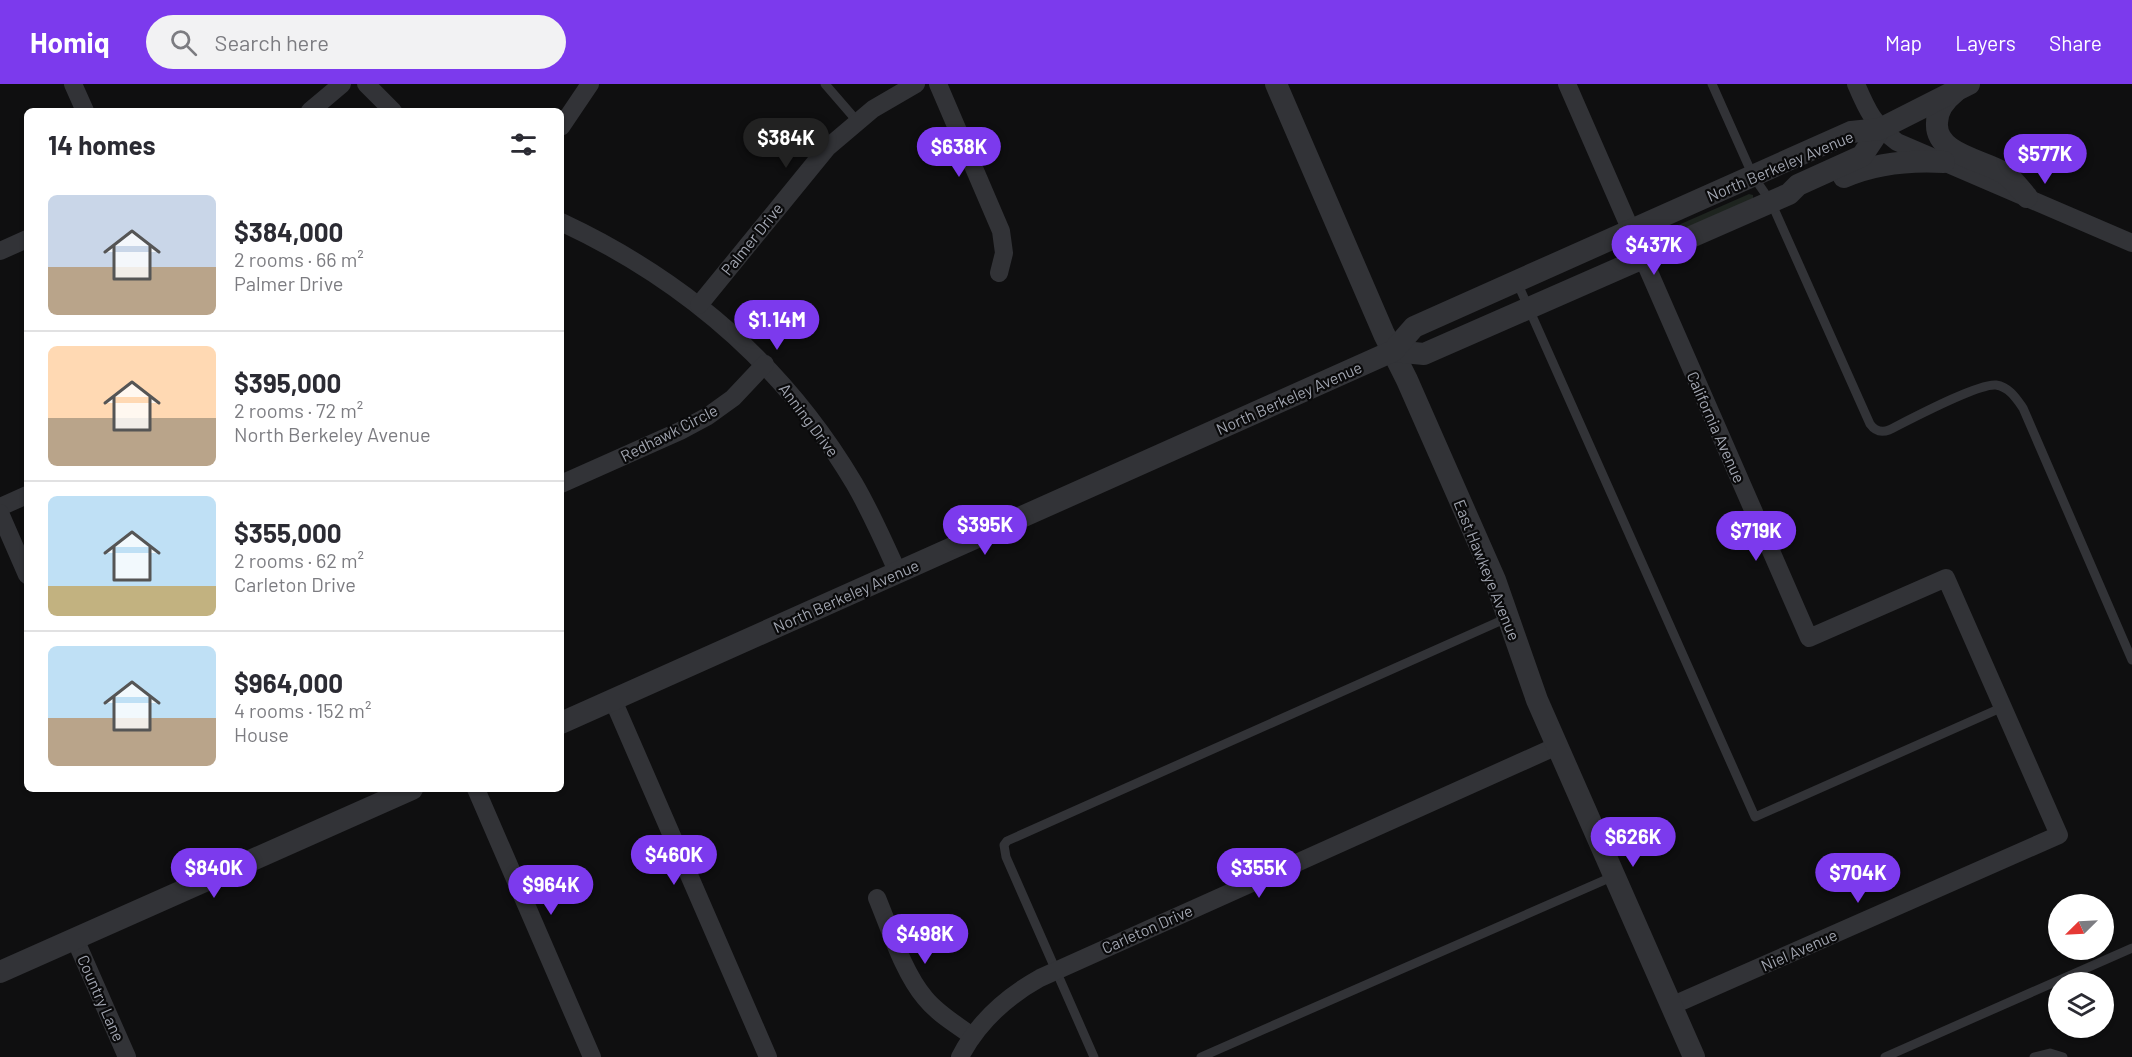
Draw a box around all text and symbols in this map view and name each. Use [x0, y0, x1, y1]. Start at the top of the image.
search box [146, 15, 566, 69]
text: Homiq [30, 25, 110, 59]
icon: search [167, 26, 200, 59]
text: Search here [215, 29, 329, 55]
text: Map [1885, 30, 1922, 55]
text: Layers [1955, 30, 2016, 55]
text: Share [2049, 30, 2102, 55]
pin: $384K [744, 118, 828, 169]
text: $384K [757, 125, 815, 149]
street label: North Berkeley Avenue [1704, 126, 1856, 205]
pin: $638K [917, 127, 1001, 178]
icon: filters [507, 128, 540, 161]
text: 14 homes [48, 129, 155, 160]
text: $638K [931, 134, 987, 158]
pin: $577K [2003, 134, 2087, 185]
text: $577K [2018, 141, 2072, 165]
street label: Palmer Drive [717, 199, 787, 279]
text: $384,000 [234, 216, 343, 247]
icon: home [96, 219, 168, 291]
pin: $437K [1612, 225, 1696, 276]
text: $437K [1626, 232, 1682, 256]
text: 2 rooms · 66 m² [234, 247, 364, 271]
text: Palmer Drive [234, 271, 344, 295]
pin: $1.14M [728, 300, 826, 351]
text: $1.14M [748, 307, 806, 331]
street label: North Berkeley Avenue [1213, 357, 1365, 438]
text: $395,000 [234, 367, 341, 398]
street label: California Avenue [1683, 368, 1750, 485]
icon: home [96, 370, 168, 442]
street label: Anning Drive [776, 379, 843, 460]
text: 2 rooms · 72 m² [234, 398, 363, 422]
street label: Redhawk Circle [617, 400, 721, 465]
text: North Berkeley Avenue [234, 422, 431, 446]
street label: East Hawkeye Avenue [1450, 497, 1524, 643]
pin: $395K [943, 505, 1027, 556]
pin: $719K [1714, 511, 1798, 562]
text: $395K [957, 512, 1013, 536]
text: $355,000 [234, 517, 342, 548]
text: $719K [1730, 518, 1782, 542]
icon: home [96, 520, 168, 592]
text: 2 rooms · 62 m² [234, 548, 364, 572]
street label: North Berkeley Avenue [770, 555, 922, 636]
text: Carleton Drive [234, 572, 356, 596]
text: $964,000 [234, 667, 343, 698]
icon: home [96, 670, 168, 742]
text: 4 rooms · 152 m² [234, 698, 371, 722]
text: House [234, 722, 289, 746]
pin: $626K [1591, 817, 1675, 868]
text: $626K [1605, 824, 1661, 848]
pin: $460K [632, 835, 716, 886]
text: $460K [645, 842, 703, 866]
pin: $840K [172, 848, 256, 899]
pin: $355K [1217, 848, 1301, 899]
pin: $704K [1816, 853, 1900, 904]
text: $840K [185, 855, 243, 879]
text: $355K [1231, 855, 1287, 879]
text: $704K [1829, 860, 1887, 884]
pin: $964K [509, 865, 593, 916]
text: $964K [522, 872, 580, 896]
north arrow [2048, 894, 2114, 960]
map controls [2048, 894, 2114, 1038]
street label: Carleton Drive [1098, 900, 1195, 957]
pin: $498K [883, 914, 967, 965]
text: $498K [896, 921, 954, 945]
street label: Niel Avenue [1758, 924, 1840, 975]
street label: Country Lane [74, 952, 129, 1044]
button: layers [2048, 972, 2114, 1038]

